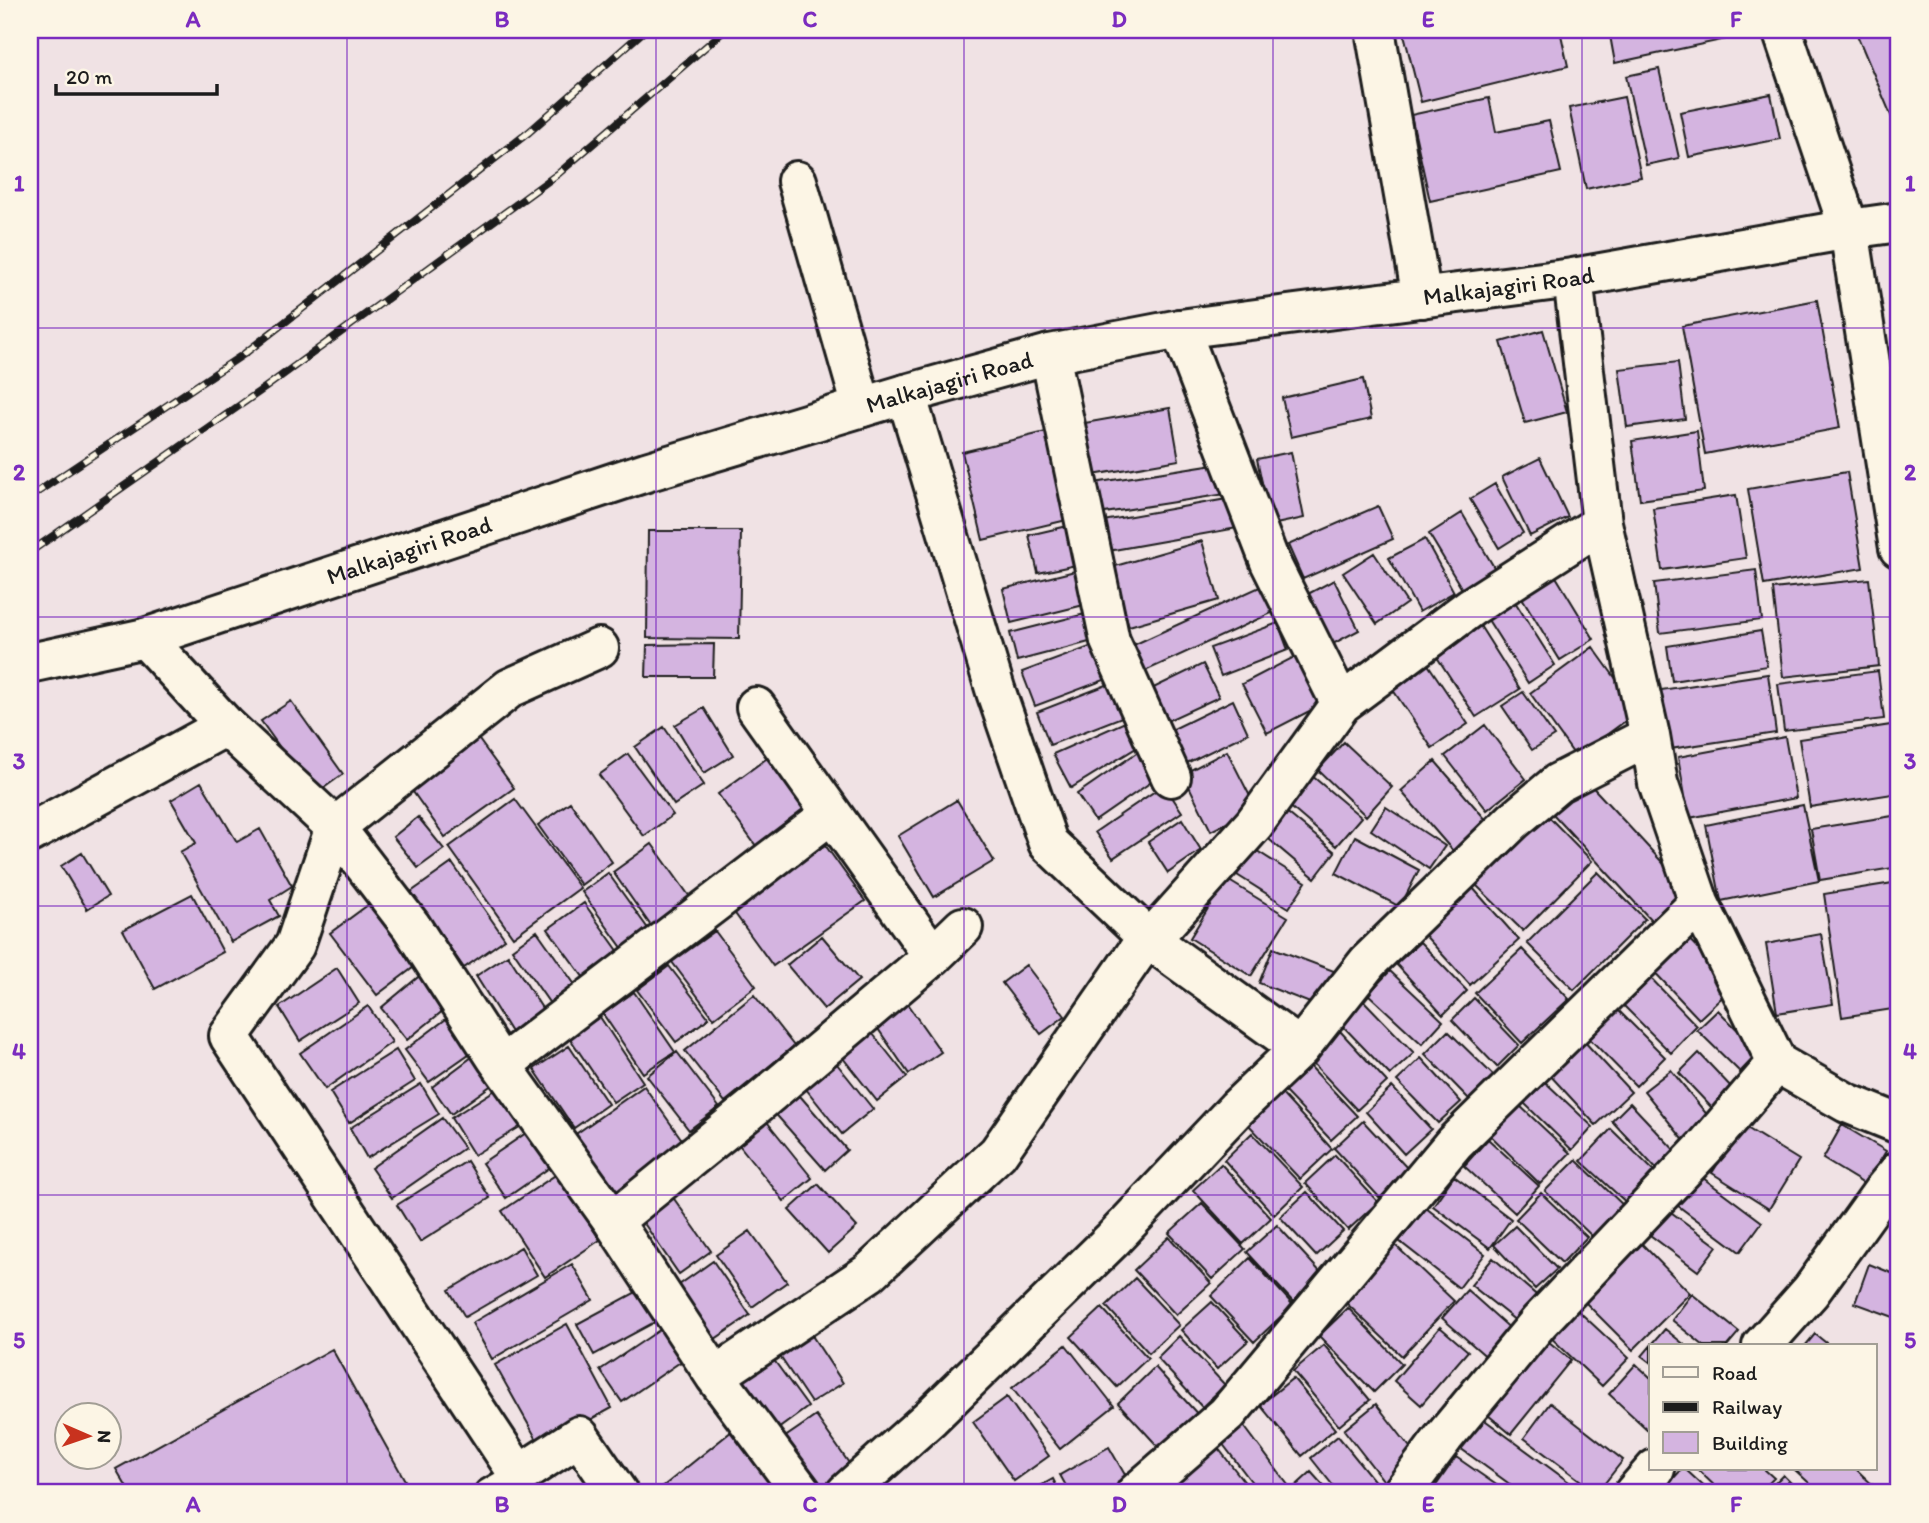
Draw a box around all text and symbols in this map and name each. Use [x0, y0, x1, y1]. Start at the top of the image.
text: A [185, 5, 201, 33]
text: B [495, 5, 510, 33]
text: C [803, 5, 818, 33]
text: D [1111, 5, 1127, 33]
text: E [1422, 5, 1435, 33]
text: F [1730, 5, 1743, 33]
scale bar [56, 52, 217, 96]
text: 20 m [66, 64, 113, 89]
text: 1 [14, 169, 25, 197]
text: 1 [1905, 169, 1916, 197]
street label: Malkajagiri Road [1421, 260, 1596, 311]
street label: Malkajagiri Road [862, 344, 1036, 419]
text: 2 [13, 458, 26, 486]
text: 2 [1904, 458, 1917, 486]
street label: Malkajagiri Road [323, 509, 495, 591]
text: 3 [13, 747, 26, 775]
text: 3 [1904, 747, 1917, 775]
text: 4 [12, 1037, 26, 1065]
text: 4 [1903, 1037, 1917, 1065]
text: 5 [13, 1326, 25, 1354]
text: 5 [1904, 1326, 1916, 1354]
legend [1649, 1344, 1876, 1470]
text: Road [1712, 1360, 1758, 1385]
text: Railway [1712, 1394, 1782, 1419]
north arrow [52, 1400, 122, 1470]
text: N [93, 1430, 116, 1443]
text: Building [1712, 1430, 1788, 1455]
text: A [185, 1490, 201, 1518]
text: B [495, 1490, 510, 1518]
text: C [803, 1490, 818, 1518]
text: D [1111, 1490, 1127, 1518]
text: E [1422, 1490, 1435, 1518]
text: F [1730, 1490, 1743, 1518]

